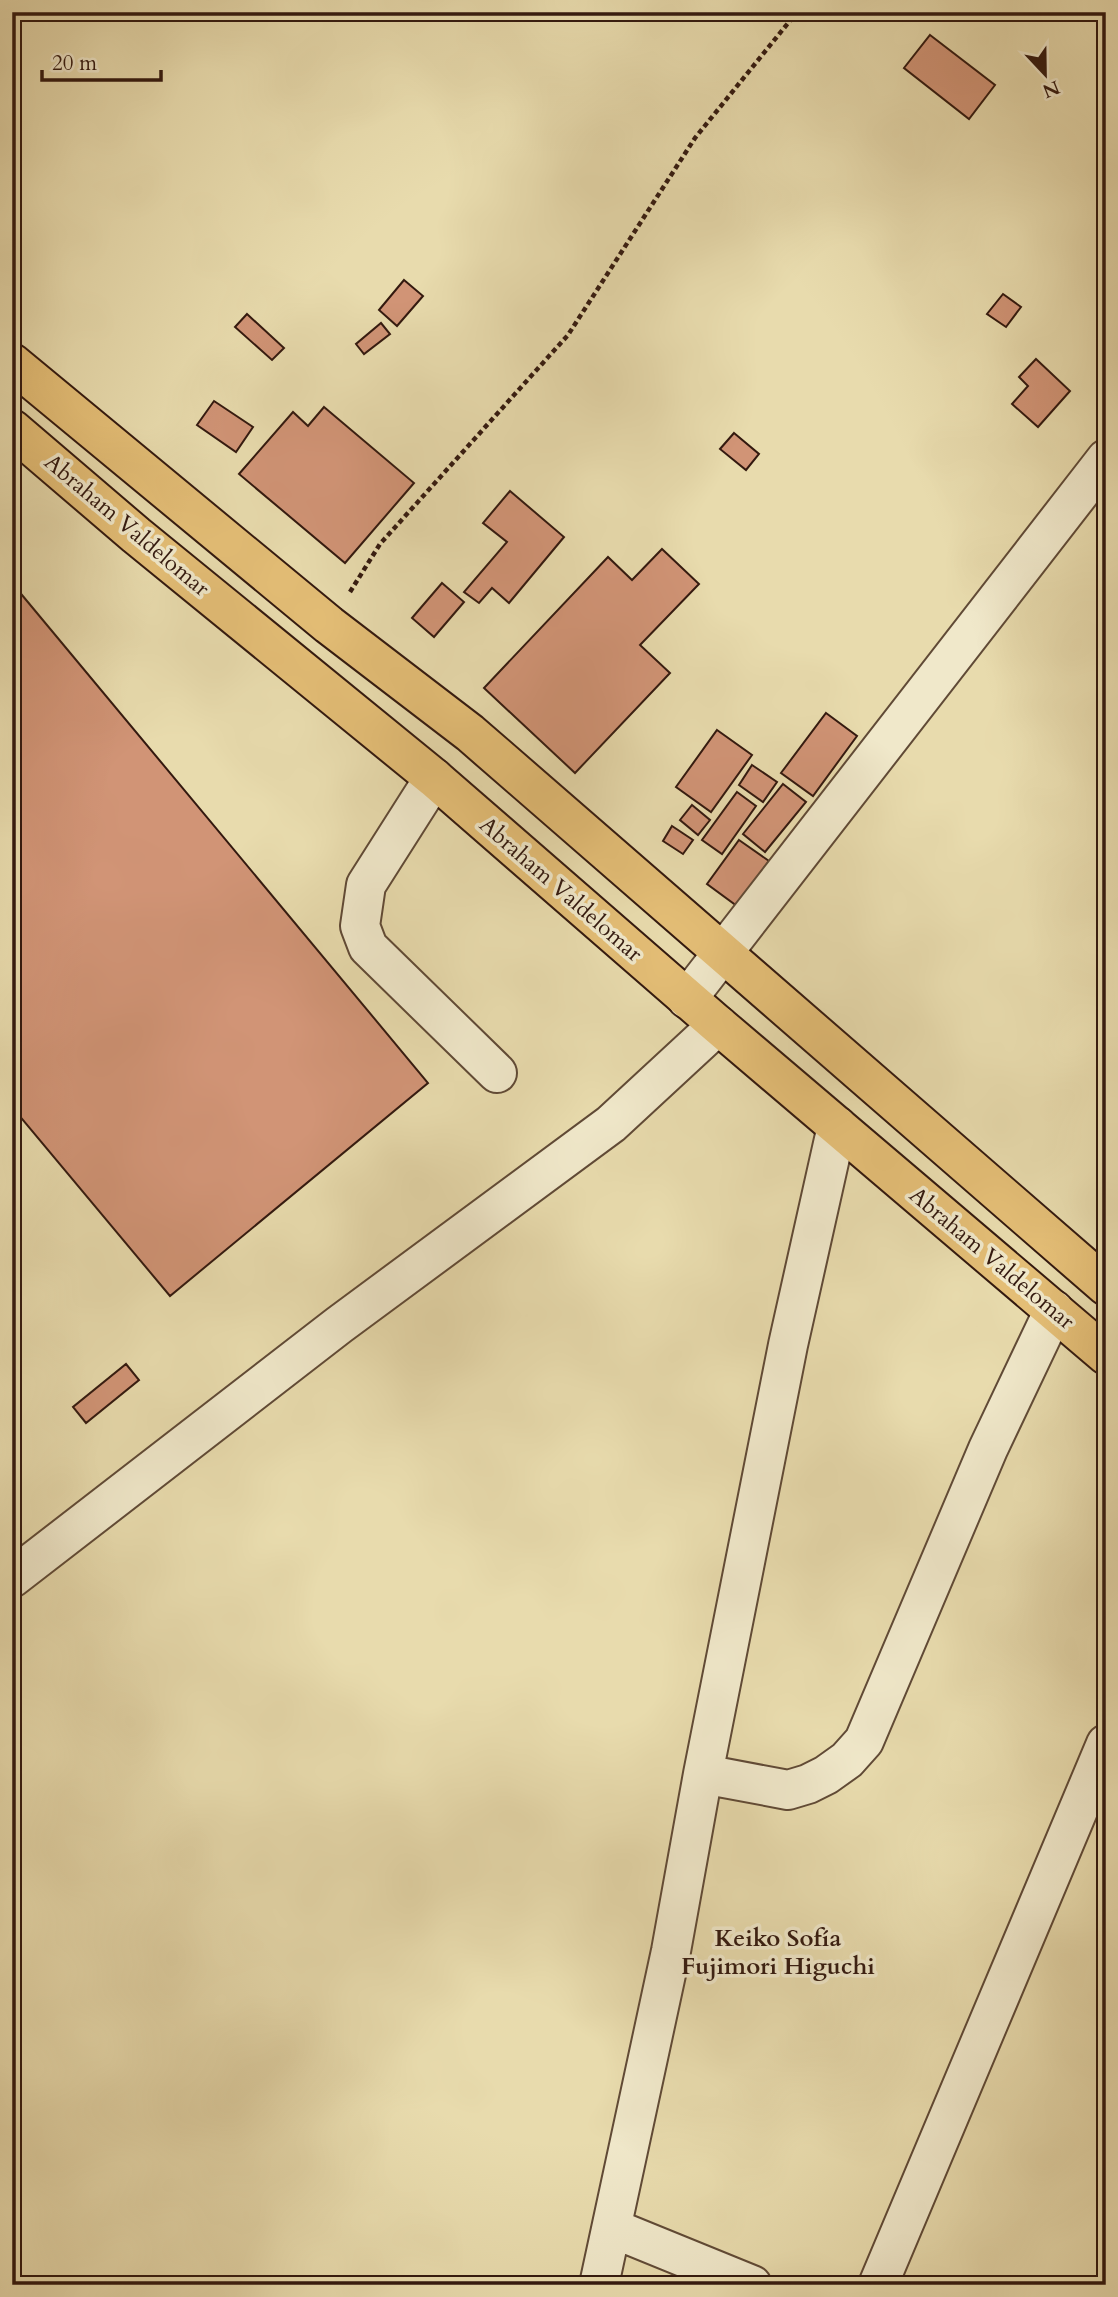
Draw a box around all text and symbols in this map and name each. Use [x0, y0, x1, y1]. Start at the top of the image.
scale bar [42, 38, 161, 82]
north arrow [1010, 38, 1080, 108]
text: 20 m [52, 49, 97, 78]
text: N [1038, 74, 1064, 104]
street label: Abraham Valdelomar [38, 447, 217, 604]
street label: Abraham Valdelomar [473, 810, 650, 969]
street label: Abraham Valdelomar [903, 1180, 1082, 1337]
district label: Keiko Sofía Fujimori Higuchi [681, 1922, 875, 1983]

